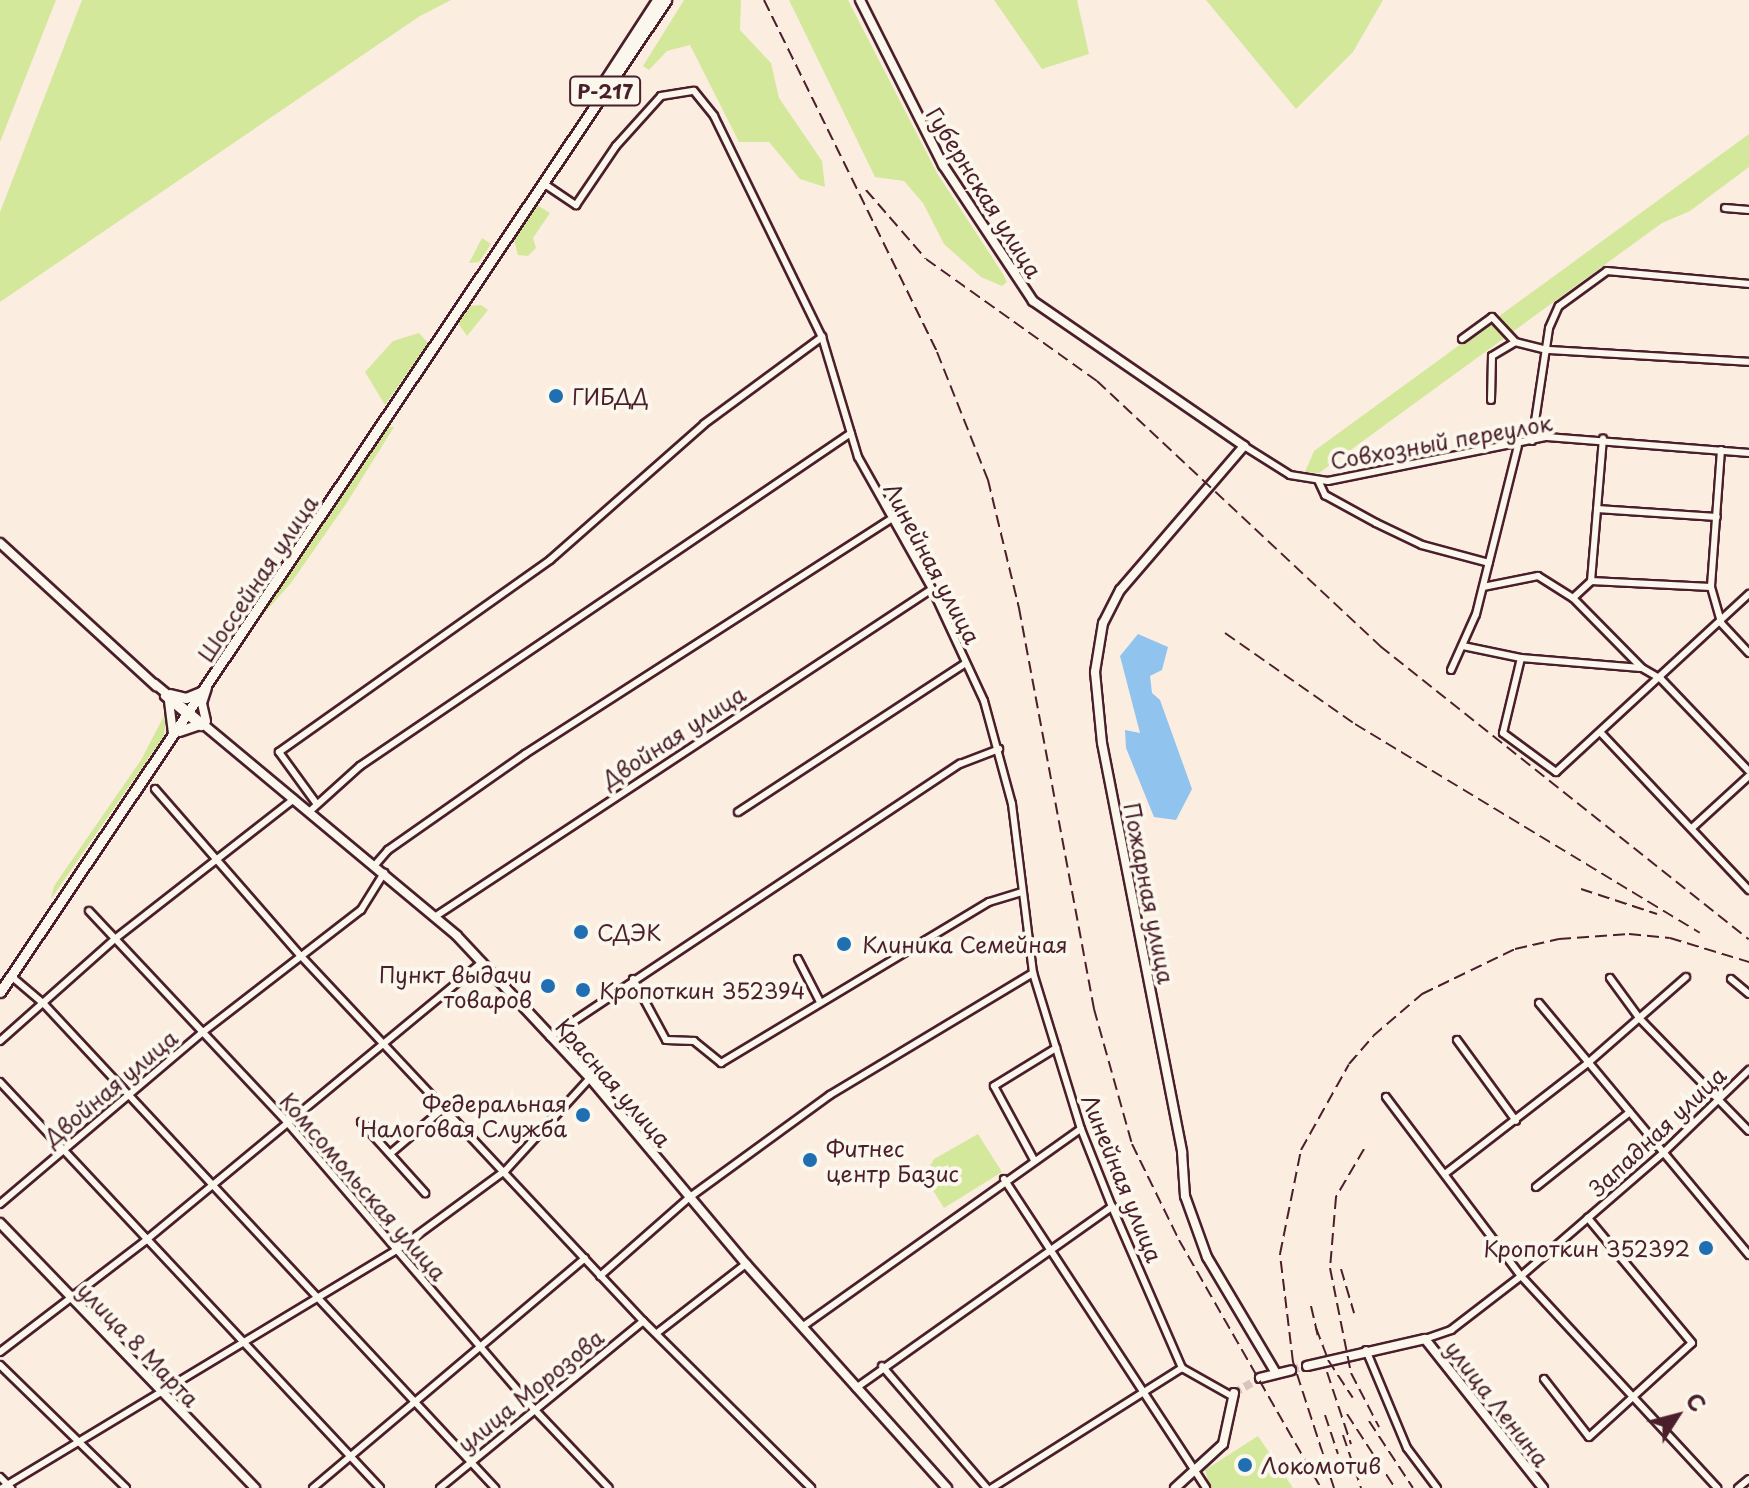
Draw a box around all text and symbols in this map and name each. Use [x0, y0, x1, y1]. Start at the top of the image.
road number: Р-217 [569, 75, 641, 107]
street label: Губернская улица [921, 101, 1049, 283]
place label: ГИБДД [572, 383, 649, 409]
marker: ГИБДД [547, 387, 565, 405]
street label: Совхозный переулок [1328, 408, 1554, 474]
street label: Линейная улица [879, 478, 987, 648]
street label: Шоссейная улица [191, 489, 323, 667]
street label: Двойная улица [596, 679, 750, 793]
street label: Пожарная улица [1119, 799, 1181, 987]
place label: СДЭК [597, 919, 662, 945]
marker: СДЭК [572, 923, 590, 941]
place label: Клиника Семейная [862, 931, 1070, 957]
marker: Клиника Семейная [833, 933, 855, 955]
place label: Пункт выдачи товаров [378, 960, 532, 1012]
marker: Пункт выдачи товаров [539, 977, 557, 995]
place label: Кропоткин 352394 [599, 977, 806, 1003]
marker: Кропоткин 352394 [574, 981, 592, 999]
street label: Красная улица [551, 1012, 677, 1152]
street label: Двойная улица [37, 1023, 183, 1151]
street label: Западная улица [1583, 1060, 1731, 1202]
street label: Комсомольская улица [275, 1086, 453, 1286]
place label: Федеральная Налоговая Служба [360, 1089, 567, 1140]
street label: Линейная улица [1077, 1090, 1169, 1266]
marker: Федеральная Налоговая Служба [574, 1106, 592, 1124]
place label: Фитнес центр Базис [826, 1134, 959, 1186]
marker: Фитнес центр Базис [801, 1151, 819, 1169]
place label: Кропоткин 352392 [1483, 1235, 1690, 1261]
marker: Кропоткин 352392 [1697, 1239, 1715, 1257]
street label: улица 8 Марта [72, 1276, 206, 1412]
street label: улица Морозова [451, 1323, 609, 1457]
street label: улица Ленина [1440, 1334, 1556, 1472]
north arrow [1637, 1376, 1717, 1456]
text: С [1679, 1385, 1715, 1418]
place label: Локомотив [1261, 1452, 1381, 1478]
marker: Локомотив [1236, 1456, 1254, 1474]

